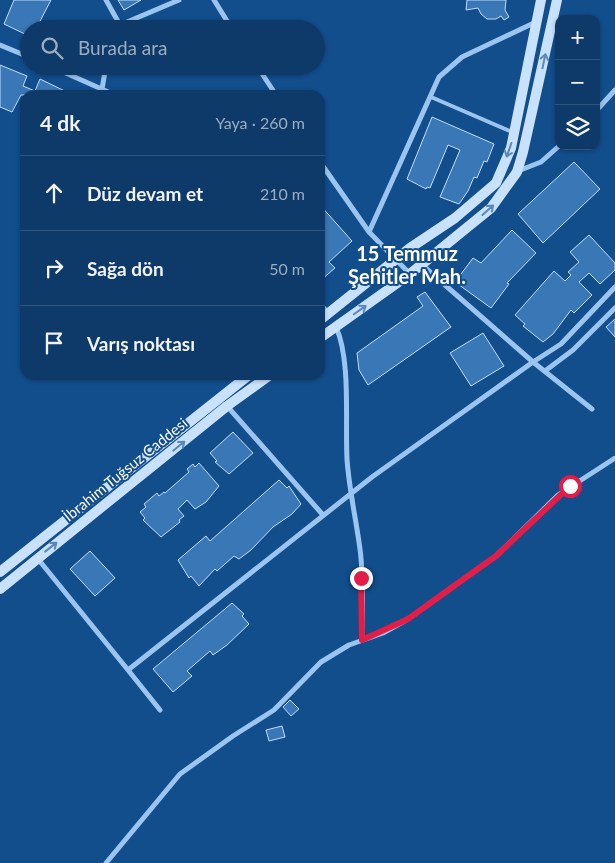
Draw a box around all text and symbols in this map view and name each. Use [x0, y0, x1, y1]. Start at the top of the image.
map controls [555, 15, 600, 150]
button: + [555, 15, 600, 60]
search box [20, 20, 325, 75]
icon: search [38, 34, 66, 62]
text: Burada ara [78, 36, 167, 59]
one-way arrow [539, 54, 549, 70]
button: − [555, 60, 600, 105]
button: layers [555, 105, 600, 150]
text: 4 dk [40, 110, 80, 135]
text: Yaya · 260 m [216, 113, 305, 132]
one-way arrow [504, 142, 514, 158]
icon: ahead [40, 179, 68, 207]
text: Düz devam et [87, 182, 203, 205]
text: 210 m [260, 184, 305, 203]
one-way arrow [481, 204, 494, 216]
district label: 15 Temmuz Şehitler Mah. [348, 241, 466, 288]
icon: right [40, 254, 68, 282]
text: Sağa dön [87, 257, 164, 280]
text: 50 m [269, 259, 305, 278]
one-way arrow [352, 305, 366, 315]
icon: arrive [40, 329, 68, 357]
text: Varış noktası [87, 332, 195, 355]
street label: İbrahim Tuğsuz Caddesi [59, 413, 191, 525]
one-way arrow [172, 440, 185, 451]
route start [559, 475, 582, 498]
one-way arrow [45, 542, 58, 553]
route end [350, 567, 373, 590]

